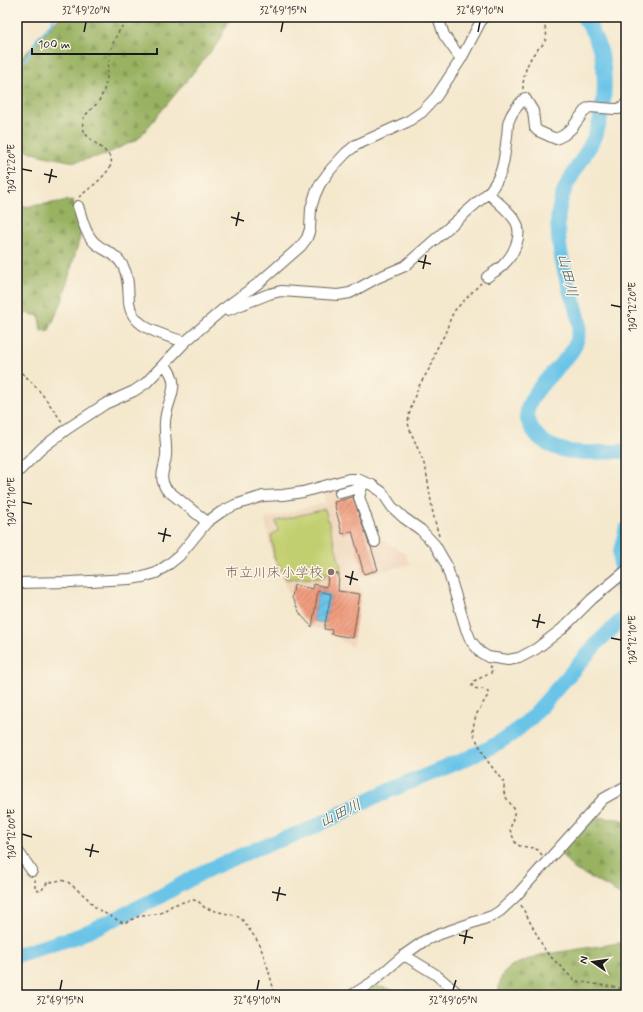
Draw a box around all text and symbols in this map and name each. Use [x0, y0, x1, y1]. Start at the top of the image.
text: 32°49'20"N [62, 4, 110, 18]
text: 32°49'15"N [259, 4, 307, 18]
text: 32°49'10"N [456, 4, 504, 18]
scale bar [32, 30, 157, 56]
text: 100 m [38, 37, 70, 53]
text: 130°12'20"E [5, 144, 19, 194]
water label: 山田川 [552, 251, 582, 299]
text: 130°12'20"E [626, 282, 640, 332]
text: 130°12'10"E [5, 477, 19, 527]
place label: 市立川床小学校 [225, 564, 323, 582]
marker: 市立川床小学校 [326, 567, 336, 577]
text: 130°12'10"E [626, 615, 640, 665]
water label: 山田川 [316, 795, 365, 833]
text: 130°12'00"E [5, 808, 19, 859]
north arrow [573, 942, 613, 982]
text: N [577, 955, 592, 965]
text: 32°49'15"N [36, 994, 84, 1008]
text: 32°49'10"N [233, 994, 281, 1008]
text: 32°49'05"N [429, 994, 477, 1008]

